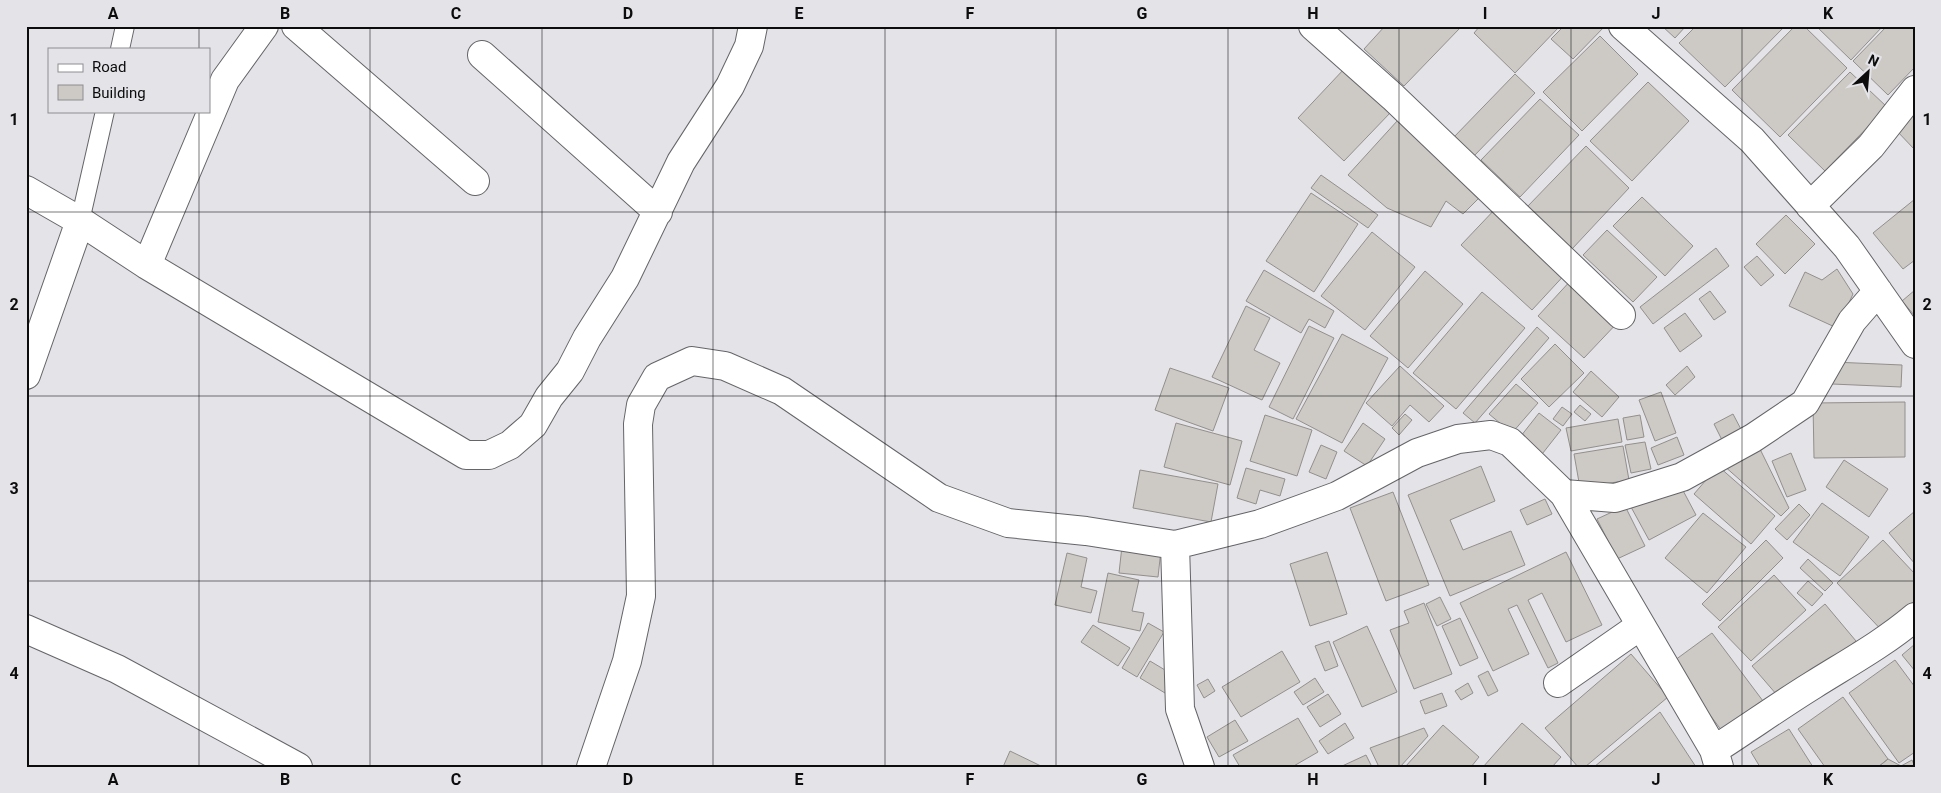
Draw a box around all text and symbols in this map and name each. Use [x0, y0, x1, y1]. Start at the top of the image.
text: A [108, 4, 119, 23]
text: B [280, 4, 290, 23]
text: C [451, 4, 461, 23]
text: D [623, 4, 633, 23]
text: E [795, 4, 804, 23]
text: F [966, 4, 975, 23]
text: G [1137, 4, 1148, 23]
text: H [1307, 4, 1319, 23]
text: I [1483, 4, 1487, 23]
text: J [1652, 4, 1660, 23]
text: K [1823, 4, 1834, 23]
legend [48, 48, 210, 112]
north arrow [1844, 48, 1894, 98]
text: N [1866, 51, 1882, 70]
text: Road [92, 58, 126, 76]
text: Building [92, 84, 146, 102]
text: 1 [9, 110, 19, 129]
text: 1 [1922, 110, 1932, 129]
text: 2 [9, 295, 19, 314]
text: 2 [1922, 295, 1932, 314]
text: 3 [9, 479, 19, 498]
text: 3 [1922, 479, 1932, 498]
text: 4 [9, 664, 19, 683]
text: 4 [1922, 664, 1932, 683]
text: A [108, 770, 119, 789]
text: B [280, 770, 290, 789]
text: C [451, 770, 461, 789]
text: D [623, 770, 633, 789]
text: E [795, 770, 804, 789]
text: F [966, 770, 975, 789]
text: G [1137, 770, 1148, 789]
text: H [1307, 770, 1319, 789]
text: I [1483, 770, 1487, 789]
text: J [1652, 770, 1660, 789]
text: K [1823, 770, 1834, 789]

